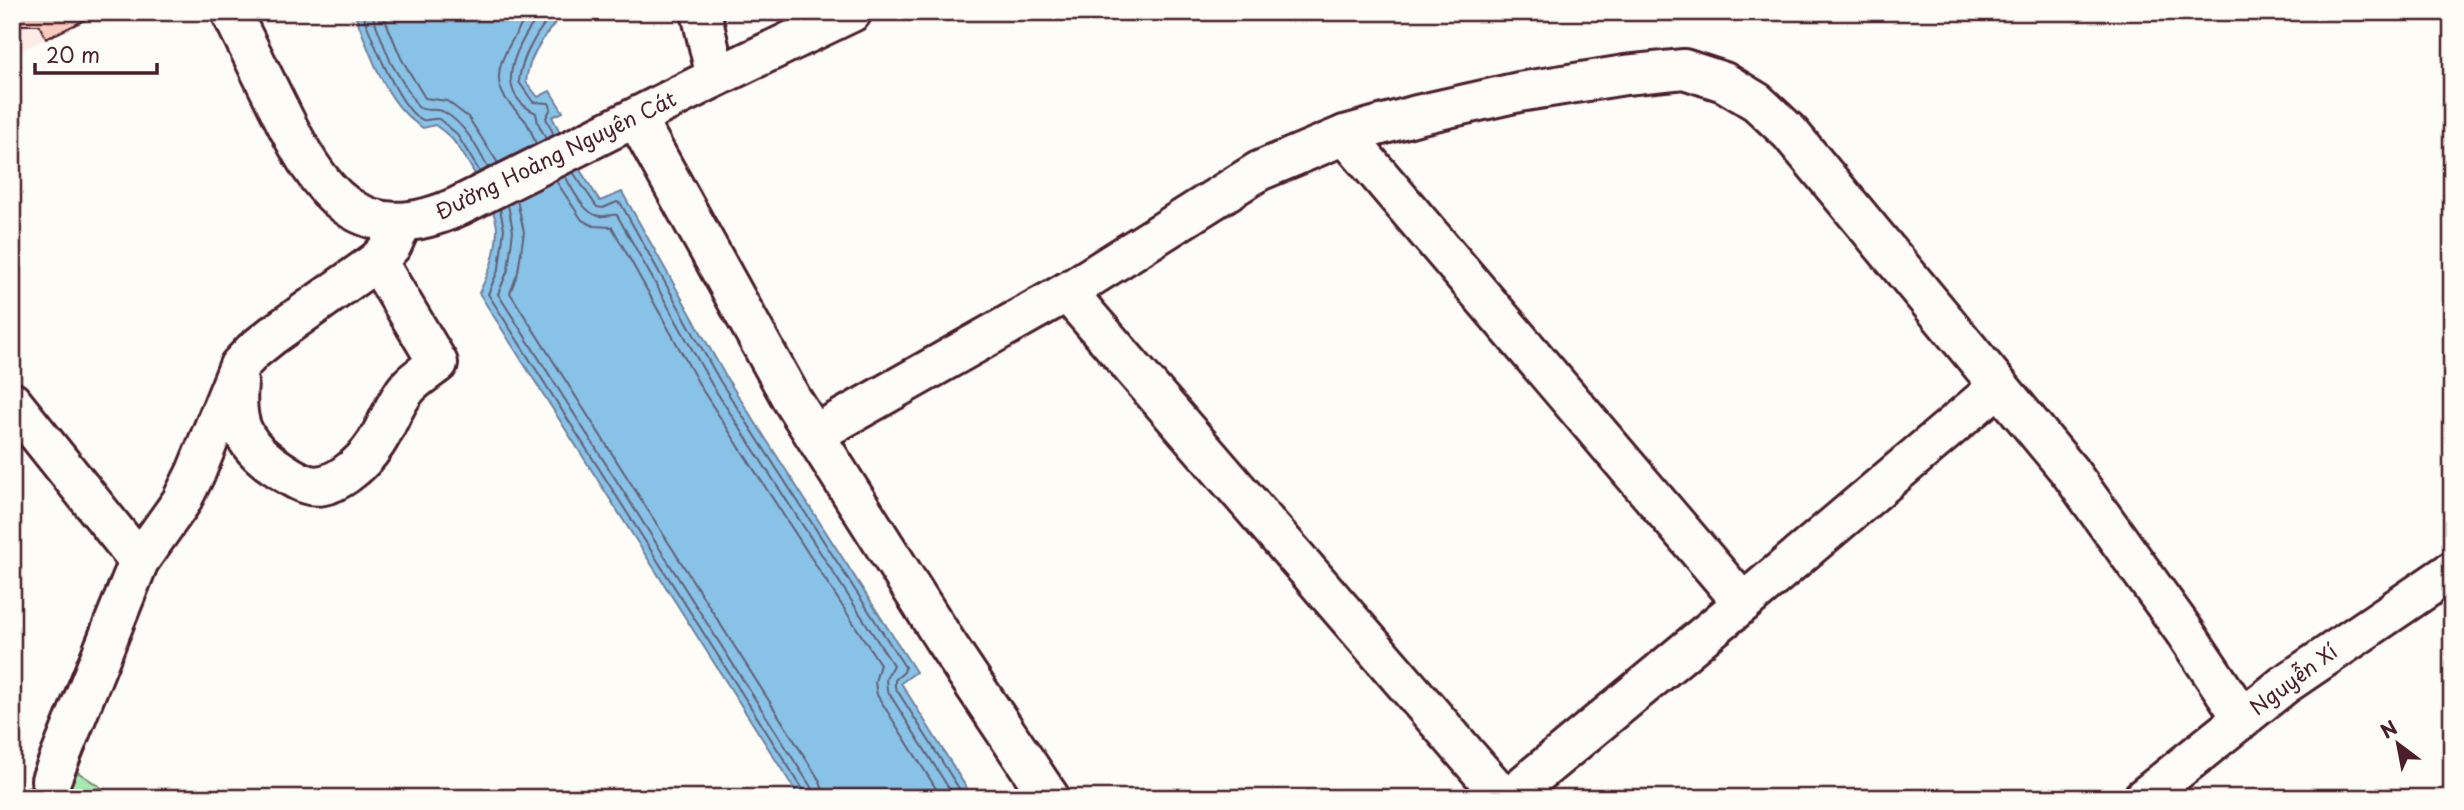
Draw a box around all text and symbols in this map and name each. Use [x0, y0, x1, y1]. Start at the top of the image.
scale bar [35, 32, 158, 76]
text: 20 m [46, 38, 100, 70]
street label: Đường Hoàng Nguyên Cát [429, 82, 681, 227]
street label: Nguyễn Xí [2242, 635, 2343, 722]
north arrow [2362, 708, 2432, 778]
text: N [2375, 713, 2402, 745]

